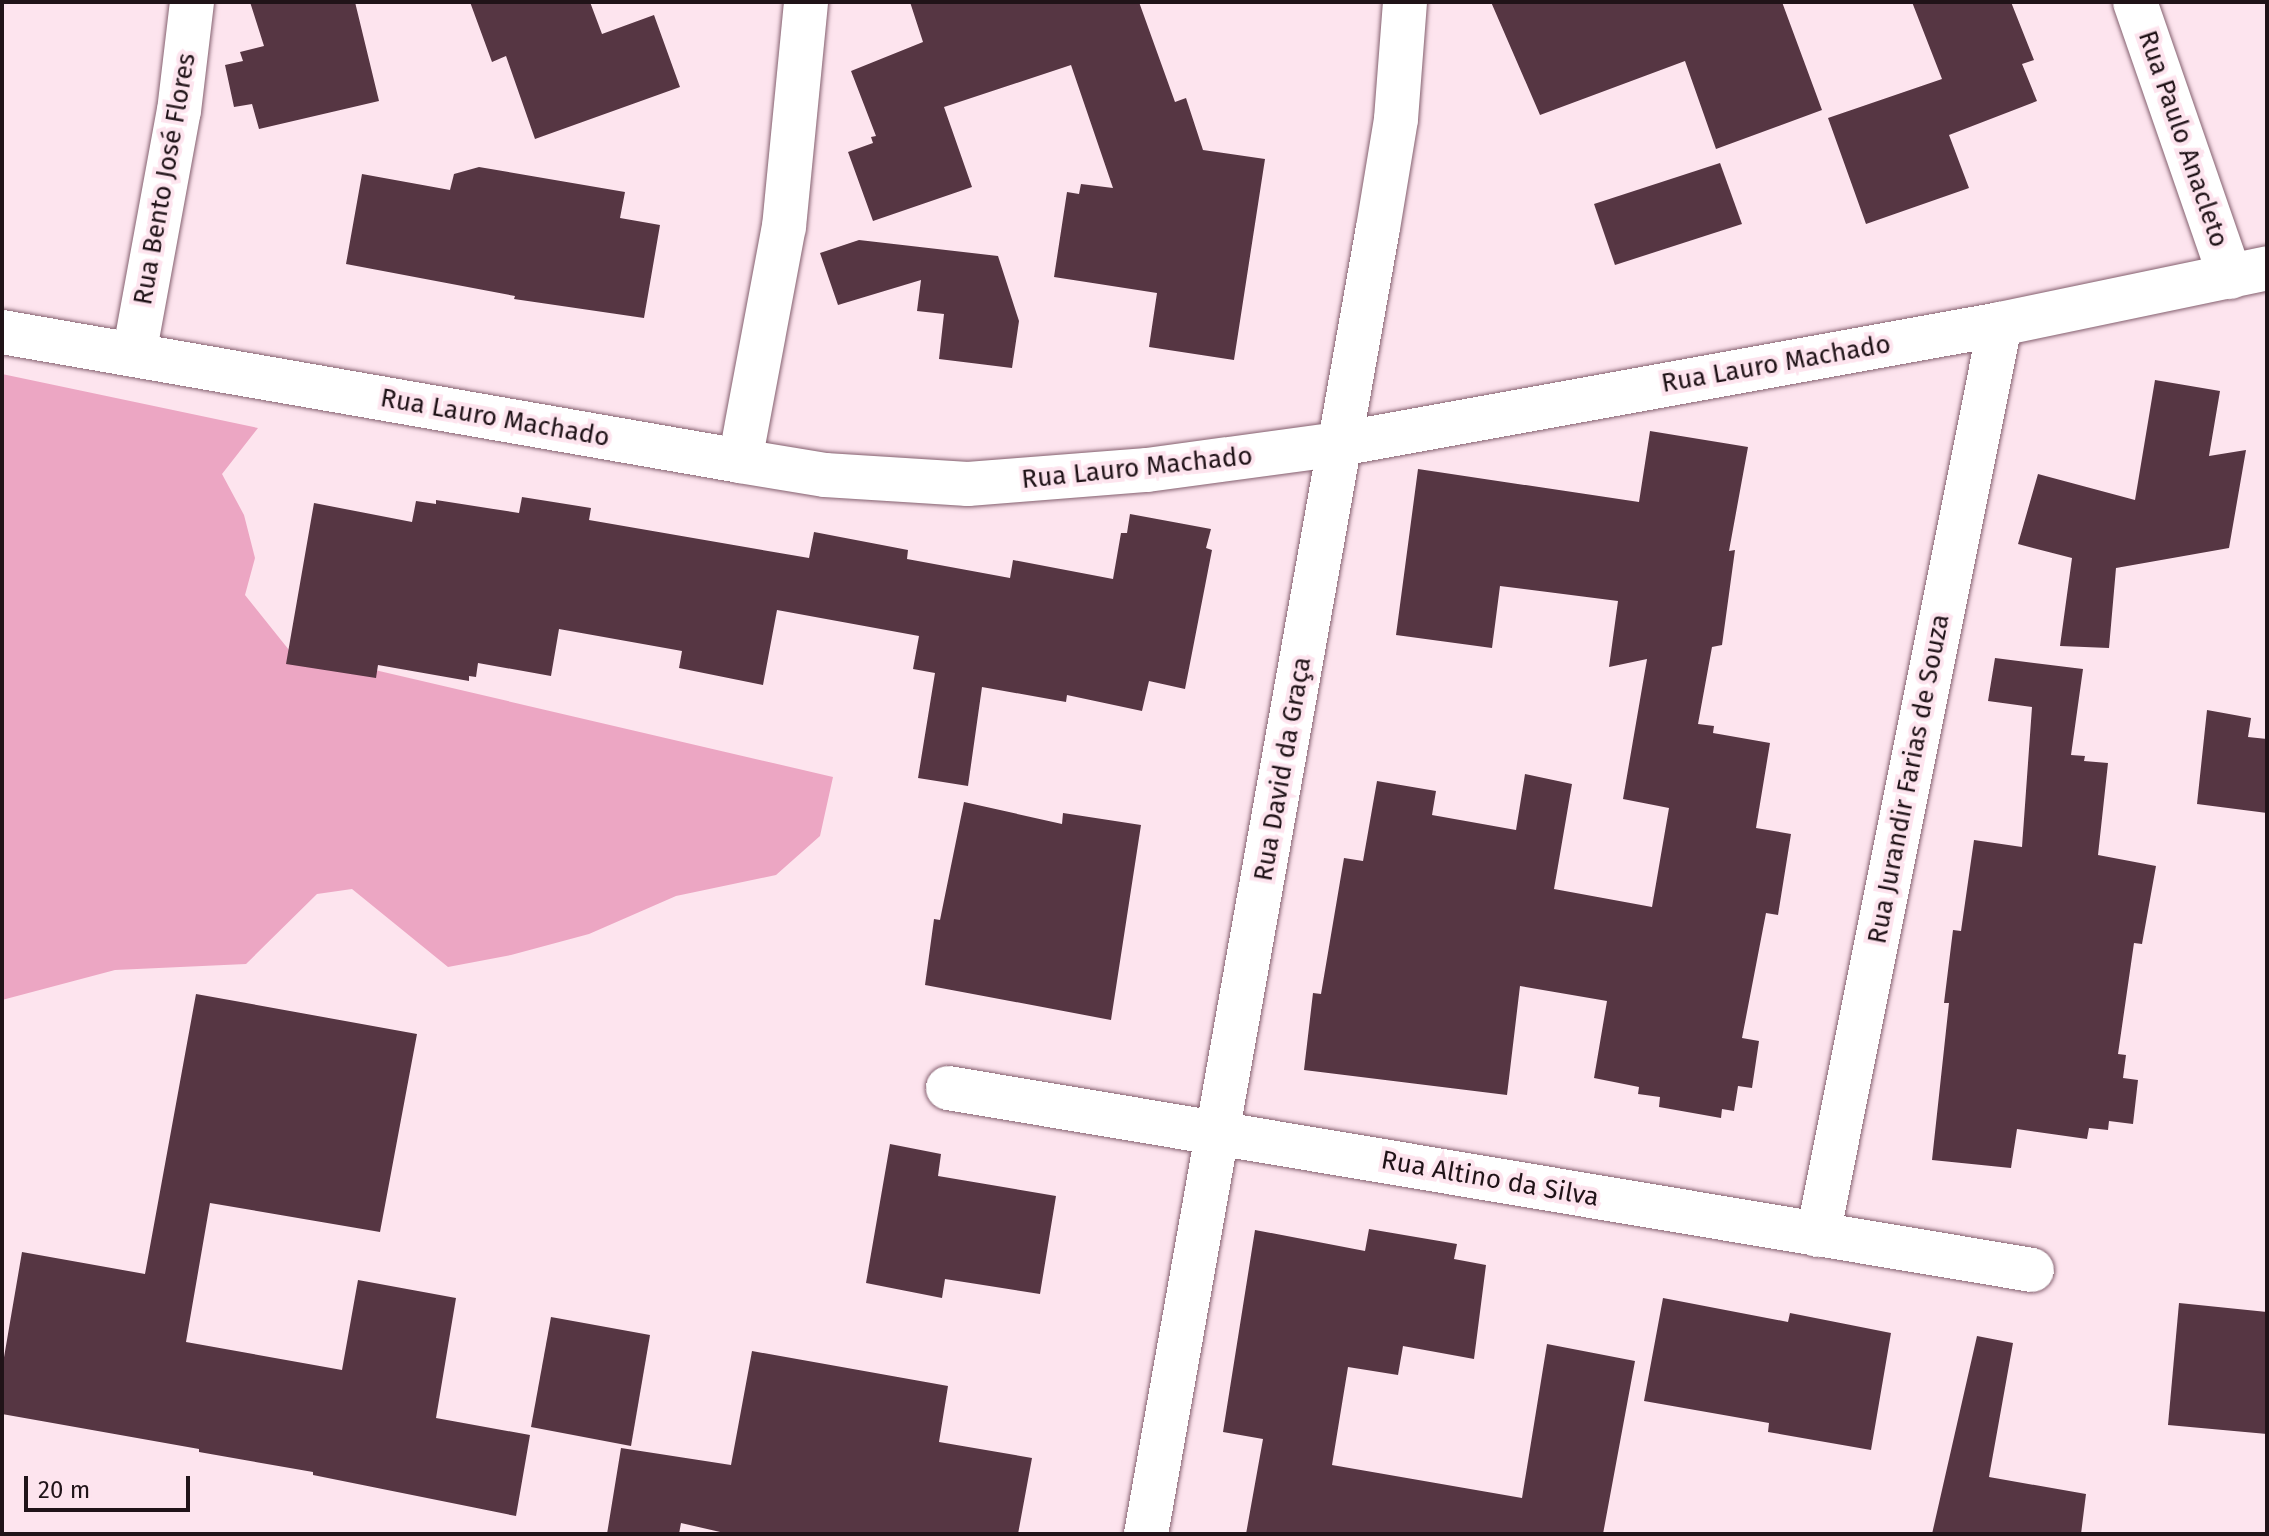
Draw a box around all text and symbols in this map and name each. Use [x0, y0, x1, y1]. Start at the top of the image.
street label: Rua Paulo Anacleto [2131, 27, 2235, 251]
street label: Rua Bento José Flores [127, 51, 203, 307]
street label: Rua Lauro Machado [1659, 328, 1893, 400]
street label: Rua Lauro Machado [378, 382, 612, 454]
street label: Rua Lauro Machado [1020, 440, 1254, 496]
street label: Rua Jurandir Farias de Souza [1862, 612, 1956, 946]
street label: Rua David da Graça [1248, 654, 1318, 884]
street label: Rua Altino da Silva [1379, 1145, 1601, 1213]
scale bar [28, 1460, 194, 1510]
text: 20 m [38, 1476, 90, 1504]

